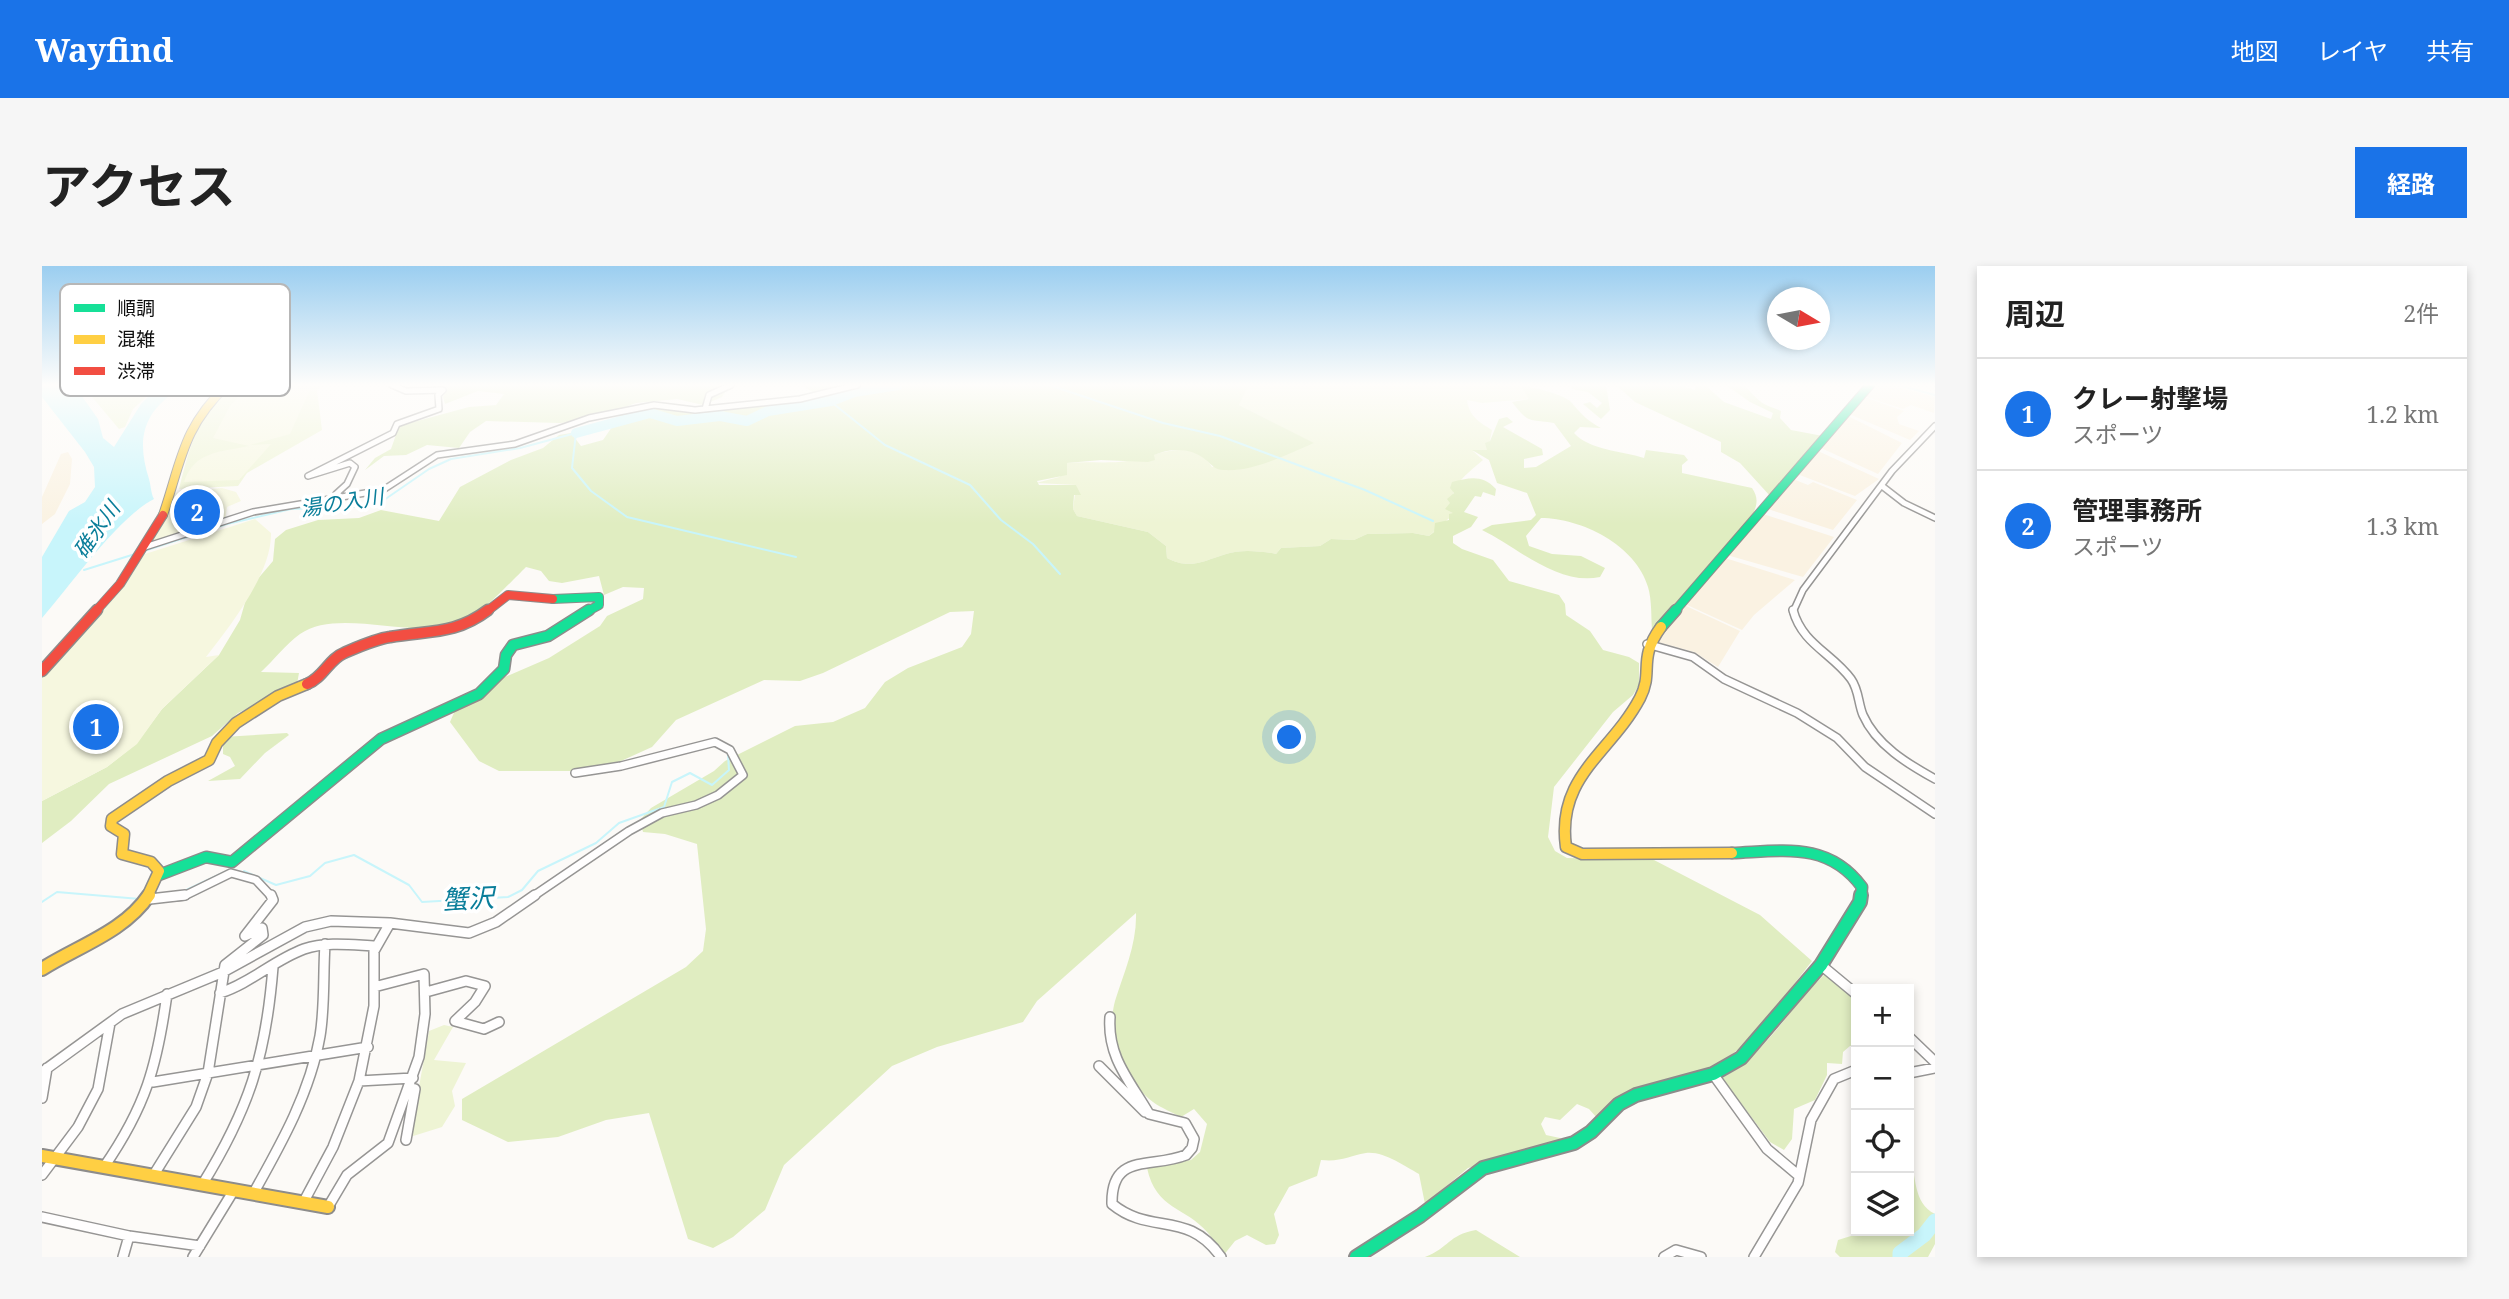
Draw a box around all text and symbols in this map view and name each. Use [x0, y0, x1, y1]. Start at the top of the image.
text: Wayfind [35, 27, 174, 72]
text: 地図 [2231, 34, 2279, 67]
text: レイヤ [2317, 34, 2388, 67]
text: 共有 [2426, 34, 2474, 67]
button: 経路 [2355, 147, 2467, 218]
text: アクセス [42, 152, 236, 218]
legend [60, 284, 290, 396]
north arrow [1767, 287, 1830, 350]
text: 周辺 [2005, 293, 2065, 334]
text: 順調 [117, 295, 155, 321]
text: 2件 [2403, 297, 2439, 329]
text: 混雑 [117, 326, 155, 352]
text: 渋滞 [117, 358, 155, 384]
text: クレー射撃場 [2072, 380, 2228, 416]
text: 1 [2022, 398, 2035, 430]
text: 1.2 km [2366, 398, 2439, 430]
text: スポーツ [2072, 418, 2164, 450]
water label: 湯の入川 [298, 481, 387, 522]
pin: 2 [174, 486, 220, 538]
text: 管理事務所 [2072, 492, 2202, 528]
water label: 碓氷川 [67, 494, 127, 563]
text: 2 [2022, 510, 2035, 542]
text: 1.3 km [2366, 510, 2439, 542]
text: スポーツ [2072, 530, 2164, 562]
pin: 1 [73, 701, 119, 753]
your location [1272, 720, 1306, 754]
water label: 蟹沢 [441, 879, 498, 917]
map controls [1851, 984, 1914, 1236]
button: + [1851, 984, 1914, 1047]
button: − [1851, 1047, 1914, 1110]
button: locate [1851, 1110, 1914, 1173]
button: layers [1851, 1173, 1914, 1236]

